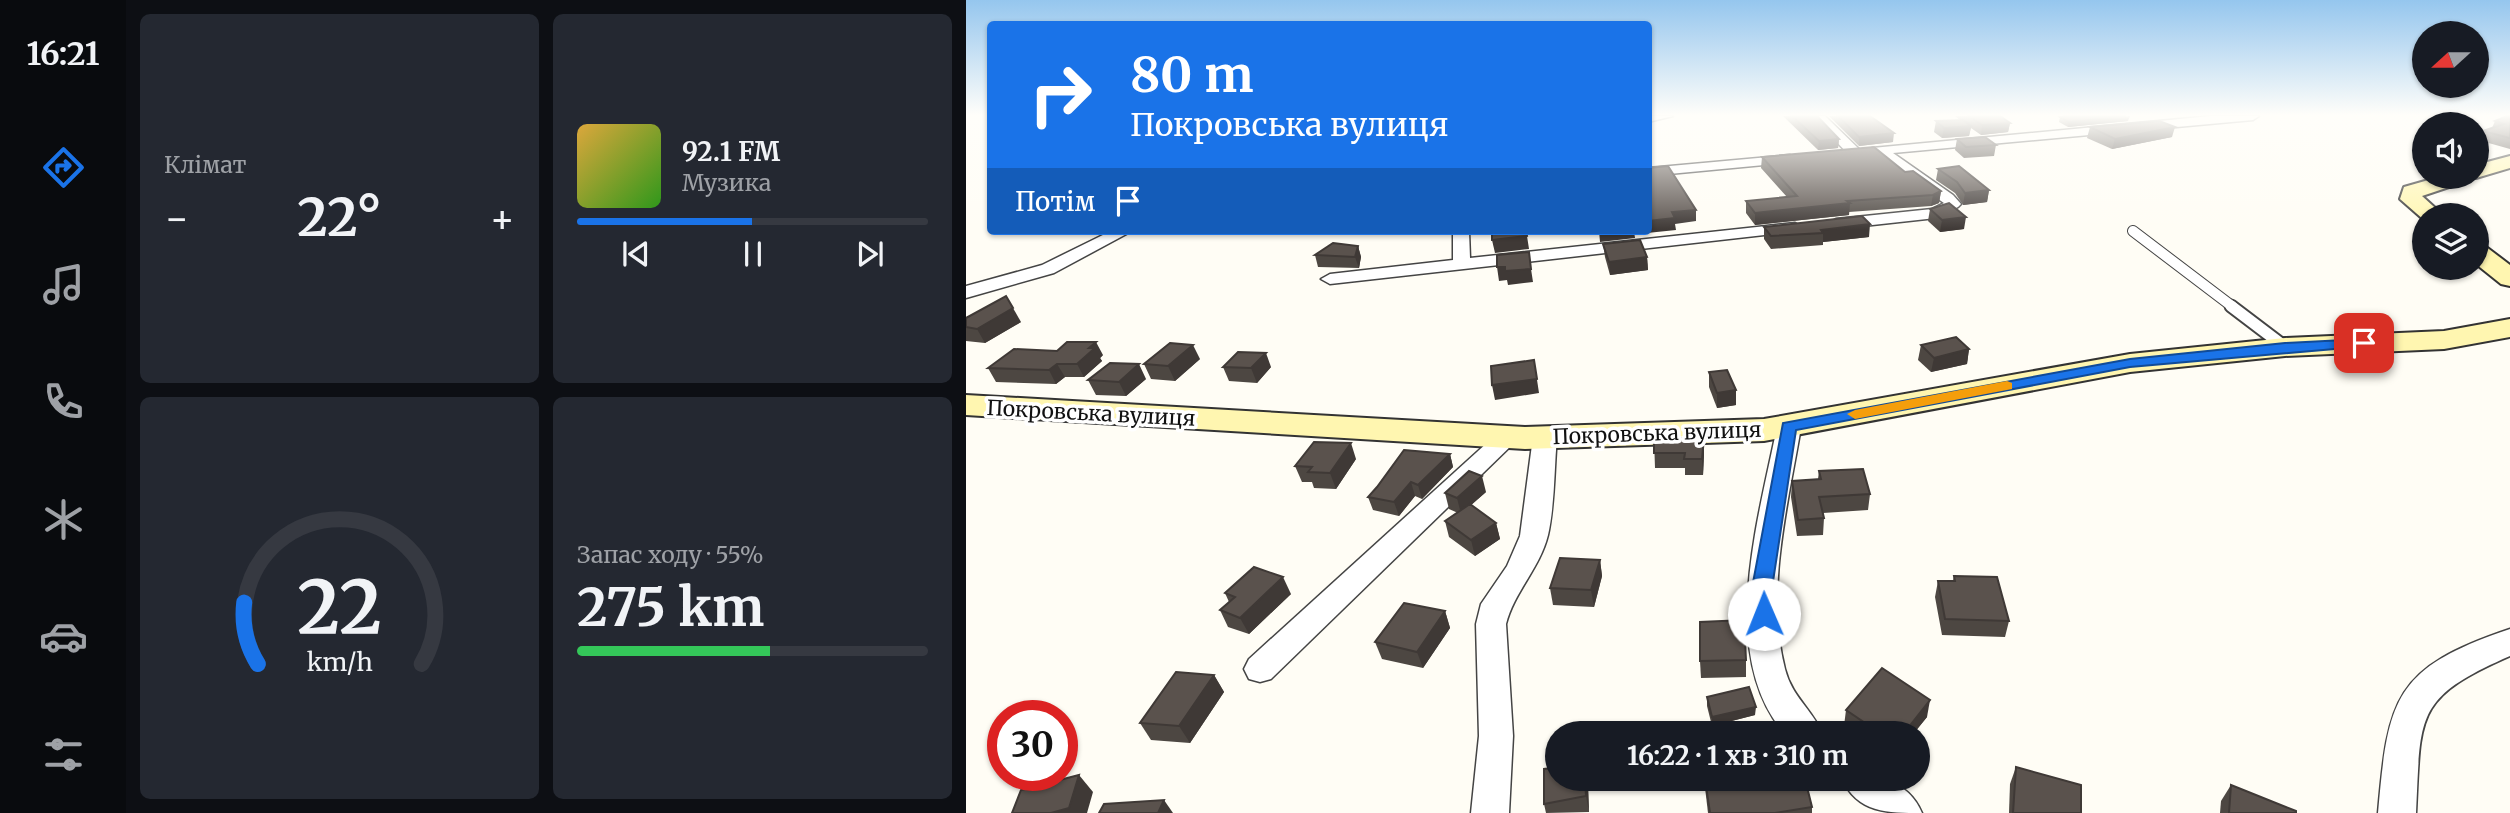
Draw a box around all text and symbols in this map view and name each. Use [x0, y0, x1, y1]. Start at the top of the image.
north arrow [2412, 21, 2488, 98]
map controls [2412, 21, 2489, 280]
text: 16:21 [26, 34, 100, 74]
text: 80 m [1130, 44, 1253, 105]
icon: right [1015, 49, 1106, 140]
text: Покровська вулиця [1130, 105, 1448, 145]
button: sound [2412, 112, 2489, 189]
text: 92.1 FM [682, 135, 780, 168]
icon: directions [39, 143, 88, 192]
text: Клімат [164, 150, 246, 179]
text: Музика [682, 168, 771, 197]
icon: arrive [1109, 182, 1147, 220]
text: 22° [297, 185, 382, 250]
text: Потім [1015, 185, 1095, 218]
text: − [164, 195, 189, 242]
text: + [490, 195, 515, 242]
button: layers [2412, 203, 2489, 280]
icon: previous [617, 235, 655, 273]
icon: pause [734, 235, 772, 273]
icon: next [851, 235, 889, 273]
icon: music [39, 260, 88, 309]
pin [2334, 313, 2394, 373]
icon: arrive [2345, 324, 2383, 362]
icon: phone [39, 377, 88, 426]
street label: Покровська вулиця [986, 394, 1196, 432]
street label: Покровська вулиця [1552, 416, 1762, 450]
icon: climate [39, 495, 88, 544]
text: Запас ходу · 55% [577, 540, 764, 569]
text: 22 [297, 562, 382, 654]
text: 275 km [577, 575, 764, 640]
position arrow [1727, 577, 1801, 651]
icon: car [39, 612, 88, 661]
text: km/h [306, 646, 373, 678]
speed limit sign: 30 [987, 700, 1078, 791]
icon: filters [39, 730, 88, 779]
text: 16:22 · 1 хв · 310 m [1627, 739, 1848, 772]

